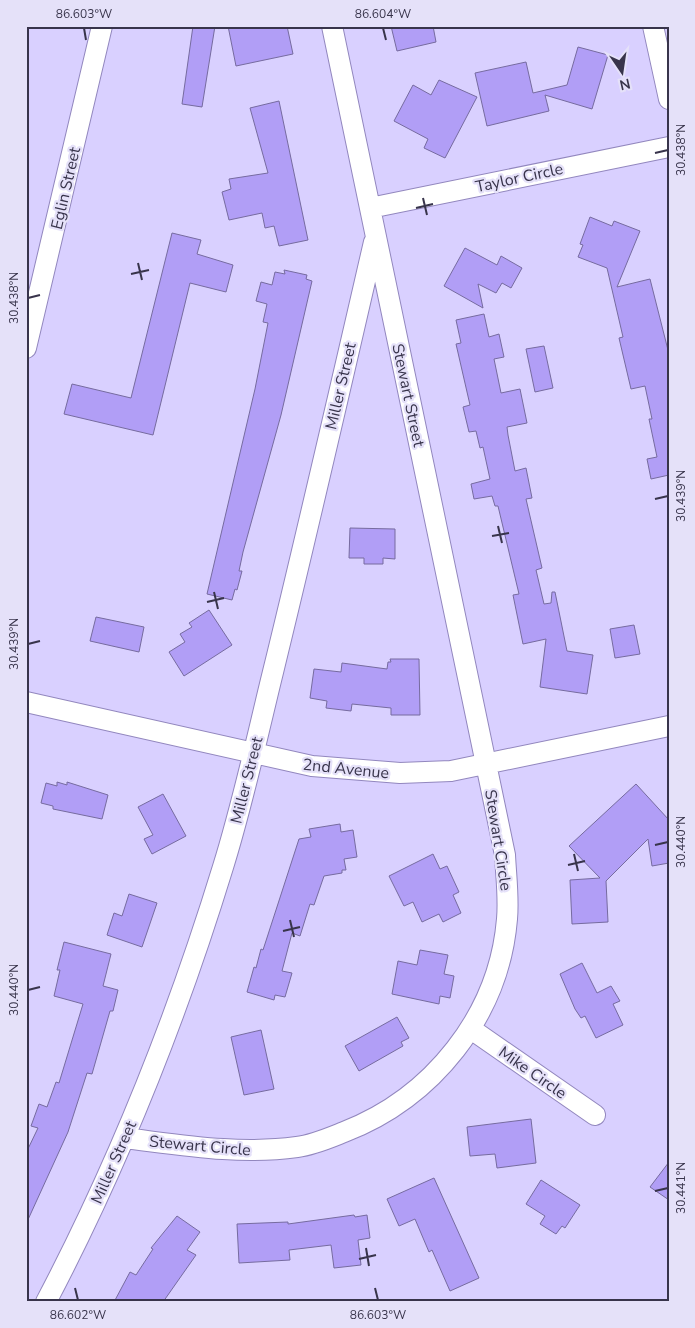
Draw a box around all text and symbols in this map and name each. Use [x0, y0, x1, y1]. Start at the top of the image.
text: 86.603°W [56, 6, 112, 22]
text: 86.604°W [355, 6, 411, 22]
north arrow [598, 48, 648, 98]
text: N [618, 74, 632, 95]
text: 30.438°N [673, 124, 689, 176]
street label: Eglin Street [46, 144, 86, 232]
street label: Taylor Circle [473, 158, 565, 198]
text: 30.438°N [6, 272, 22, 324]
street label: Miller Street [320, 340, 362, 432]
street label: Stewart Street [386, 342, 430, 449]
text: 30.439°N [673, 470, 689, 522]
text: 30.439°N [6, 618, 22, 670]
street label: Miller Street [226, 734, 268, 826]
street label: 2nd Avenue [302, 754, 390, 784]
street label: Stewart Circle [479, 788, 517, 892]
text: 30.440°N [673, 816, 689, 868]
text: 30.440°N [6, 964, 22, 1016]
street label: Mike Circle [494, 1041, 571, 1104]
street label: Miller Street [86, 1117, 142, 1207]
street label: Stewart Circle [148, 1131, 252, 1161]
text: 30.441°N [673, 1162, 689, 1214]
text: 86.602°W [50, 1307, 106, 1323]
text: 86.603°W [350, 1307, 406, 1323]

